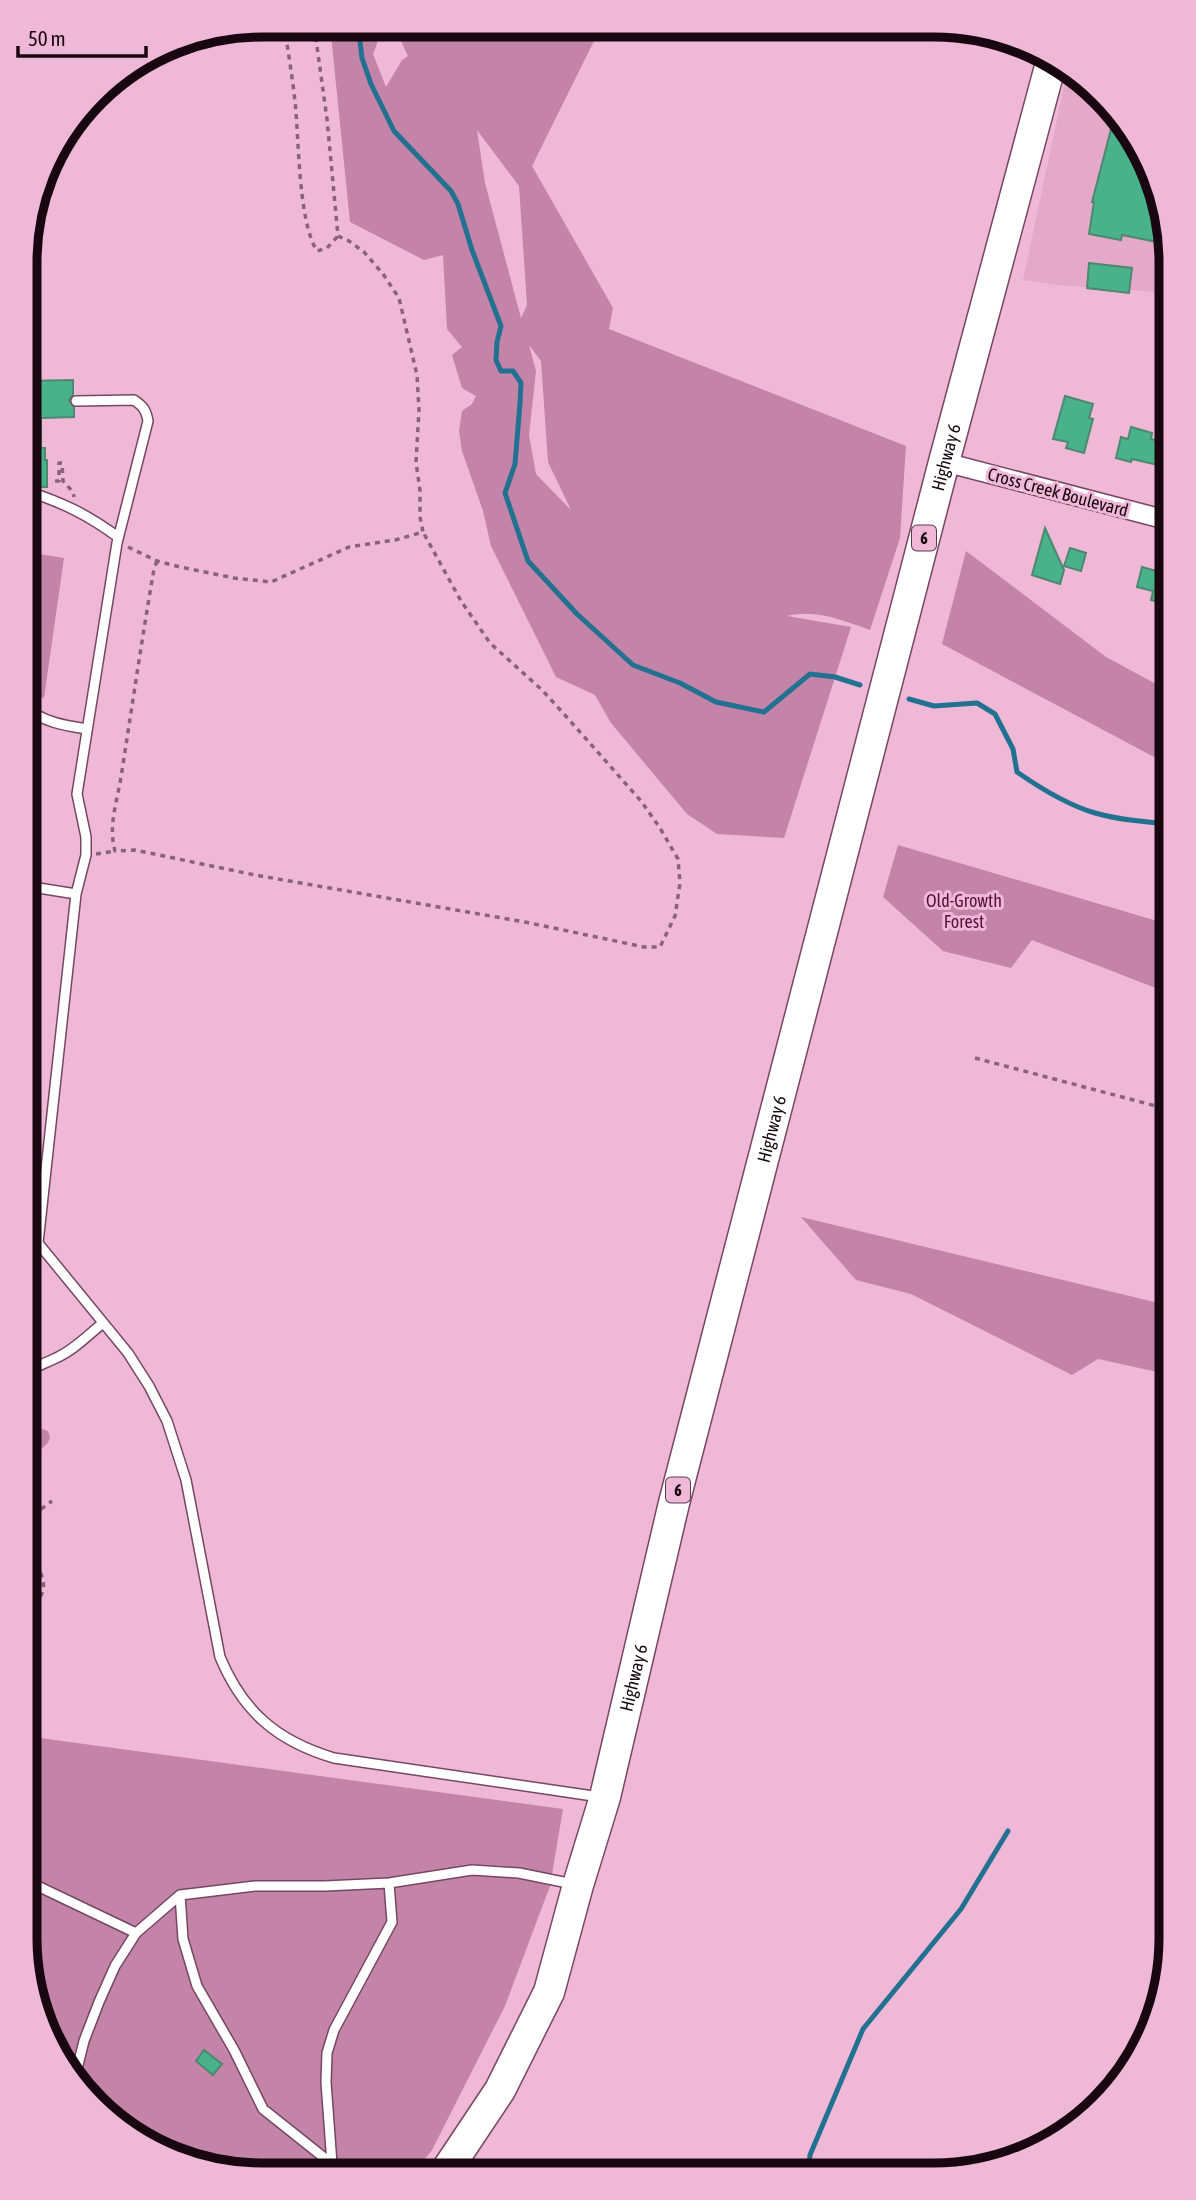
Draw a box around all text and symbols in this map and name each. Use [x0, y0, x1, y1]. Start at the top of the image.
scale bar [18, 14, 145, 58]
text: 50 m [28, 26, 66, 50]
street label: Highway 6 [927, 421, 964, 493]
street label: Cross Creek Boulevard [985, 463, 1131, 521]
road number: 6 [912, 526, 936, 551]
park label: Old-Growth Forest [926, 890, 1002, 932]
street label: Highway 6 [752, 1093, 790, 1165]
road number: 6 [666, 1478, 690, 1502]
street label: Highway 6 [615, 1642, 651, 1713]

